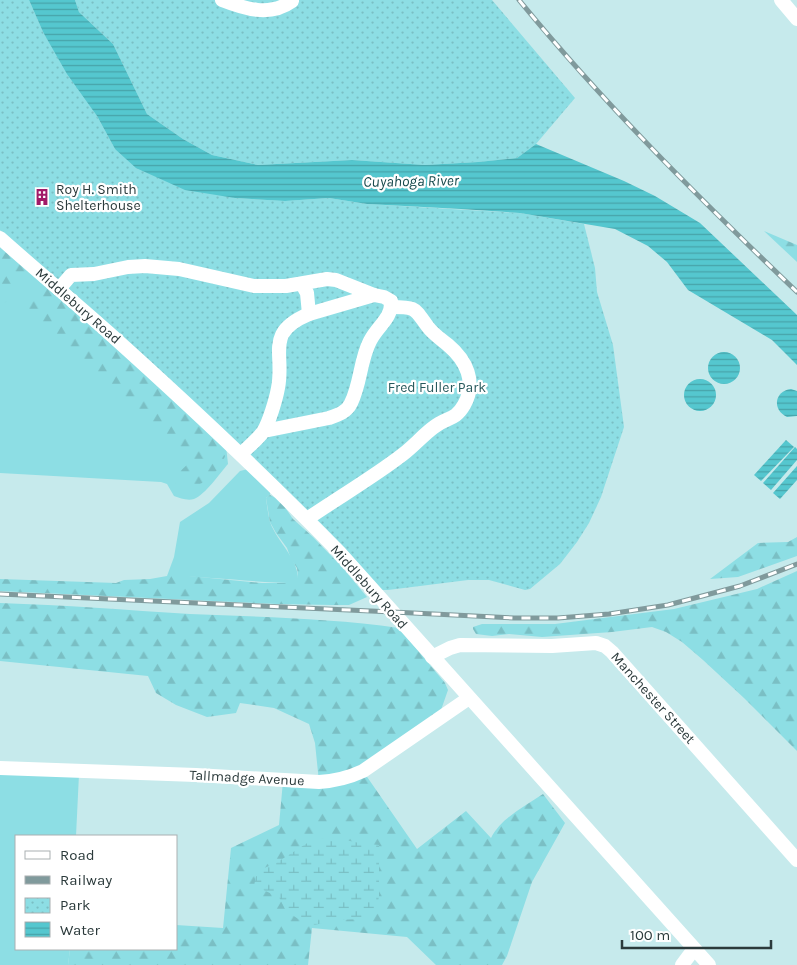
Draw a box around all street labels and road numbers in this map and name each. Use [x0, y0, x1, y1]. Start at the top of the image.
street label: Middlebury Road [32, 264, 124, 348]
street label: Middlebury Road [327, 541, 411, 633]
street label: Manchester Street [607, 649, 699, 747]
street label: Tallmadge Avenue [189, 767, 305, 789]

